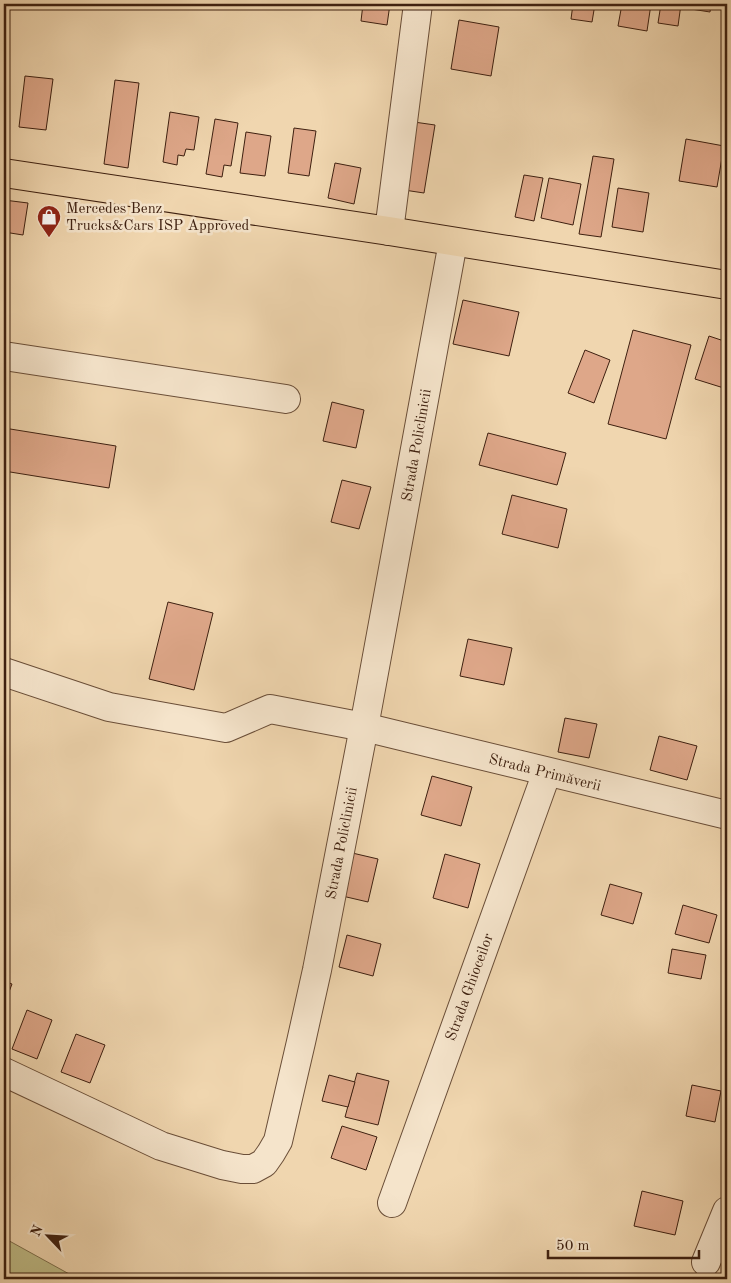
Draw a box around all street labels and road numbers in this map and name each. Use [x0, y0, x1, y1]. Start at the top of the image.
street label: Strada Policlinicii [400, 388, 435, 503]
street label: Strada Primăverii [487, 752, 602, 795]
street label: Strada Policlinicii [324, 786, 361, 901]
street label: Strada Ghioceilor [444, 932, 497, 1043]

